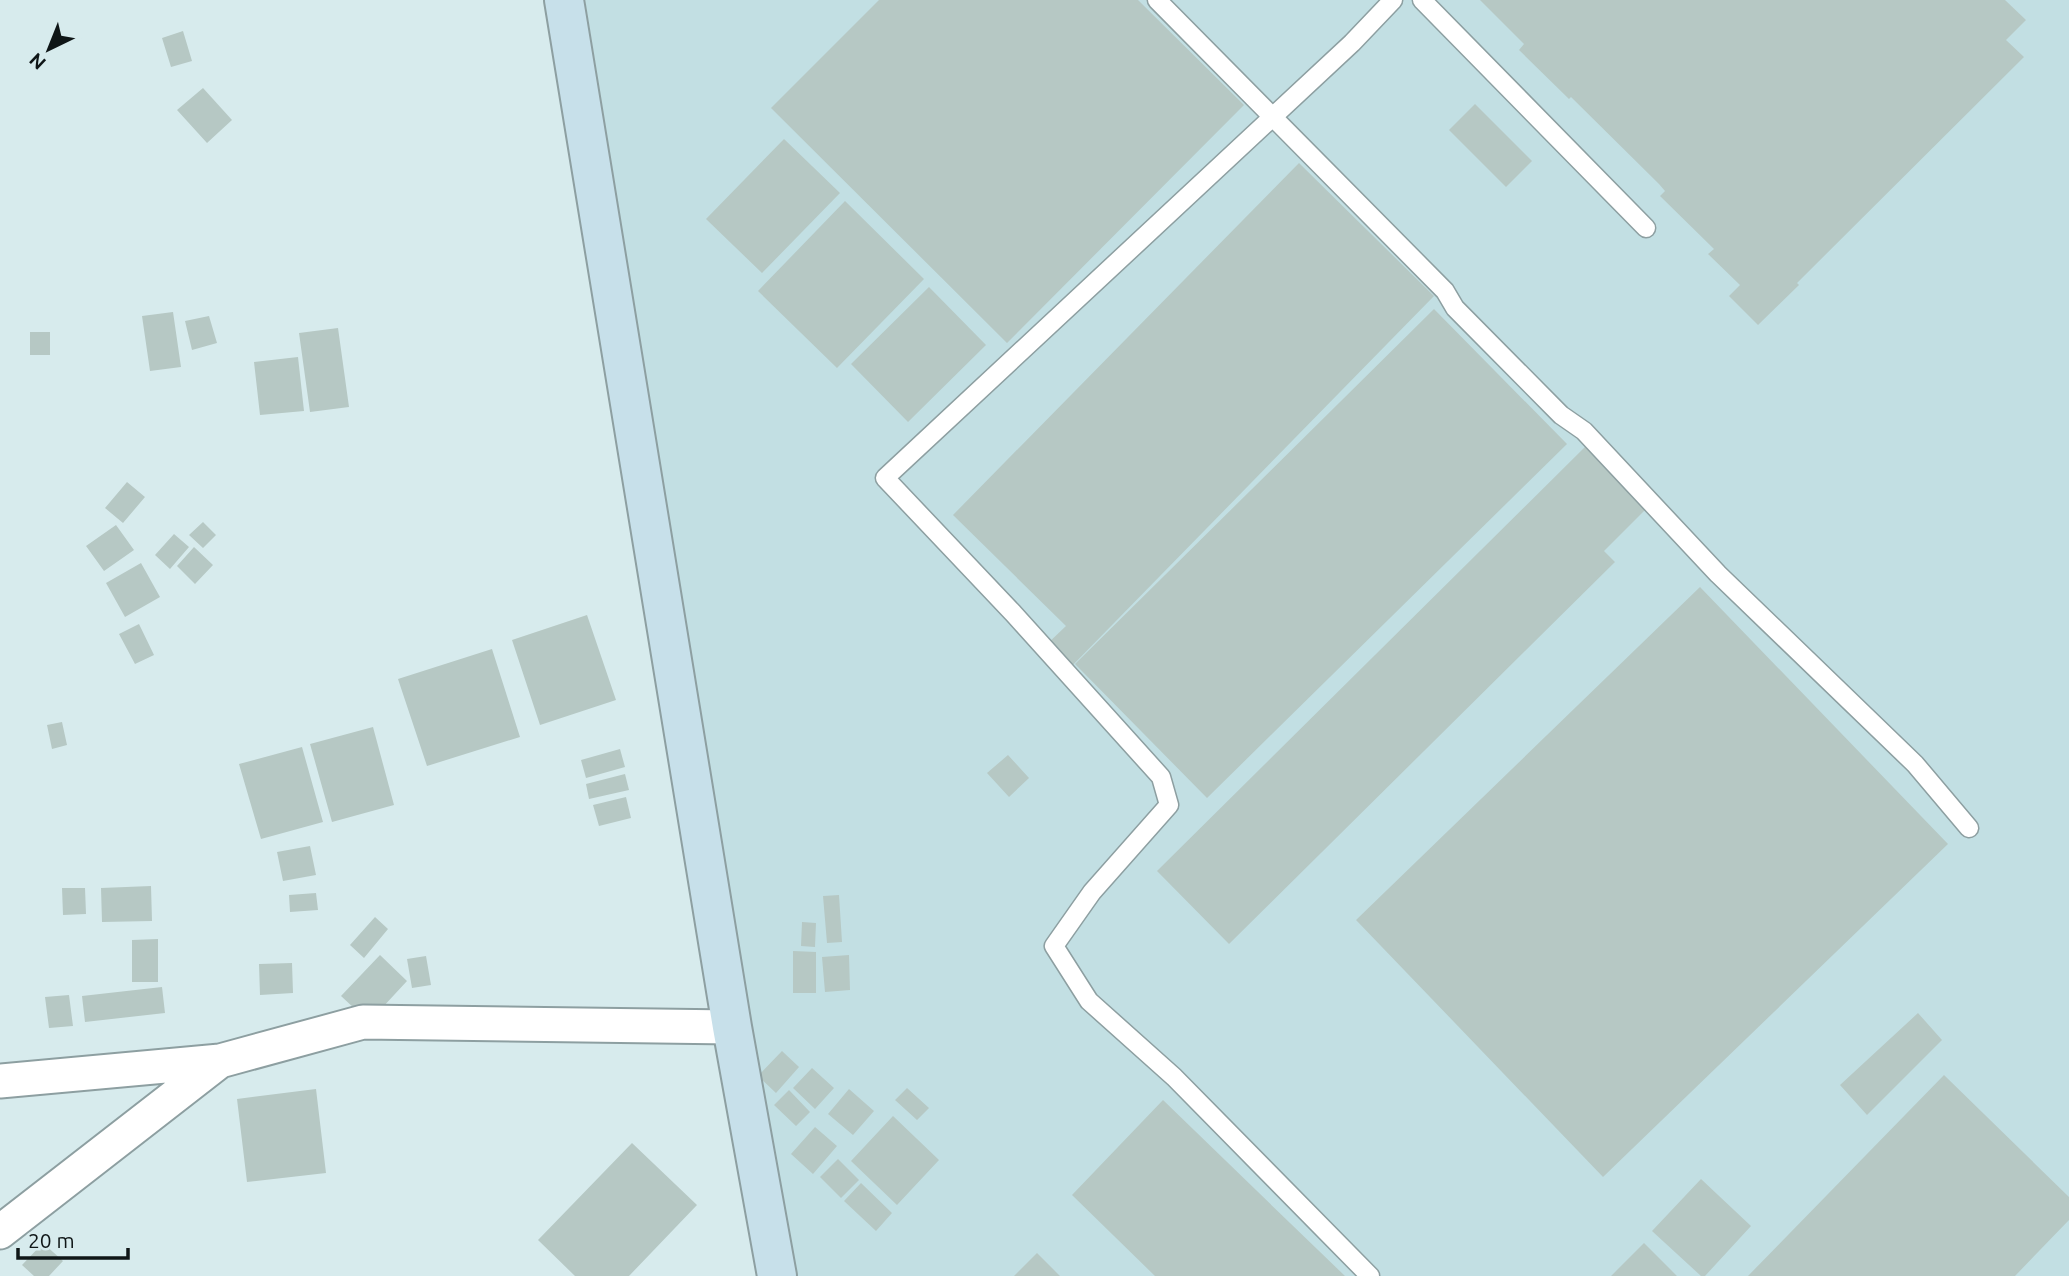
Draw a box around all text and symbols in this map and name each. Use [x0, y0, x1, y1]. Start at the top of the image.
north arrow [14, 14, 84, 84]
text: N [25, 49, 50, 74]
scale bar [18, 1216, 128, 1260]
text: 20 m [28, 1228, 75, 1252]

